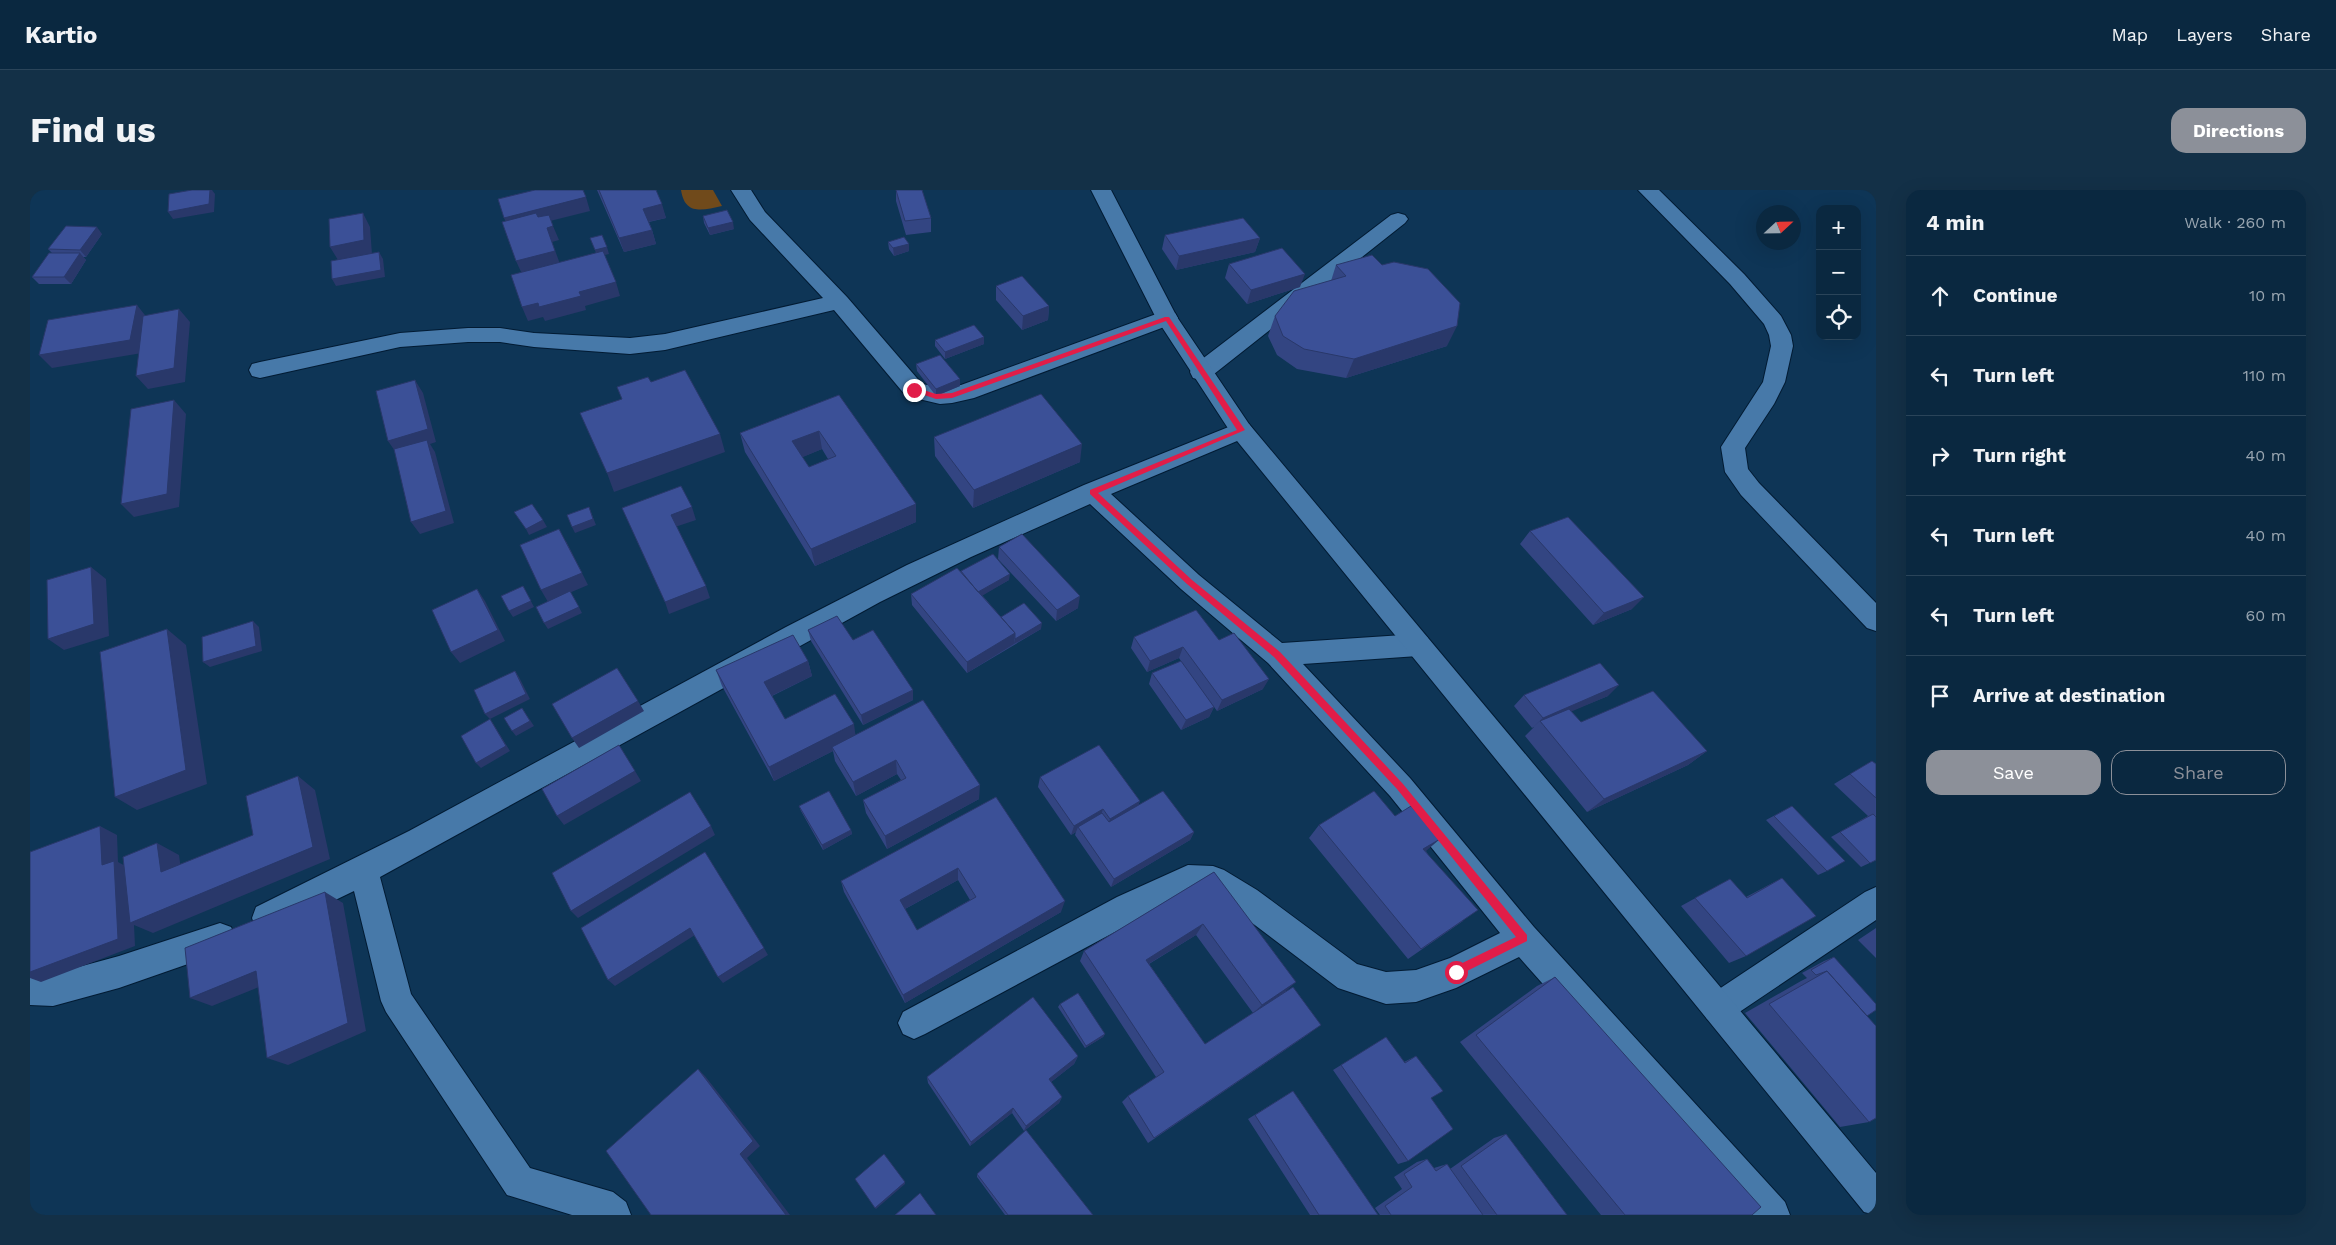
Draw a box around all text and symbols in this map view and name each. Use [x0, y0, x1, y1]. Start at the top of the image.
text: Kartio [25, 21, 97, 49]
text: Map [2111, 24, 2148, 45]
text: Layers [2176, 24, 2233, 45]
text: Share [2261, 24, 2311, 45]
button: Directions [2171, 108, 2306, 153]
text: Find us [30, 109, 156, 151]
north arrow [1756, 205, 1801, 250]
map controls [1816, 205, 1861, 340]
button: + [1816, 205, 1861, 250]
text: 4 min [1926, 210, 1984, 235]
text: Walk · 260 m [2184, 213, 2286, 232]
button: − [1816, 250, 1861, 295]
icon: ahead [1926, 282, 1954, 310]
text: Continue [1973, 284, 2057, 307]
text: 10 m [2249, 286, 2286, 305]
button: locate [1816, 295, 1861, 340]
icon: left [1926, 362, 1954, 390]
text: Turn left [1973, 364, 2054, 387]
text: 110 m [2243, 366, 2286, 385]
route end [903, 379, 926, 402]
icon: right [1926, 442, 1954, 470]
text: Turn right [1973, 444, 2066, 467]
text: 40 m [2246, 446, 2286, 465]
icon: left [1926, 522, 1954, 550]
text: Turn left [1973, 524, 2054, 547]
text: 40 m [2246, 526, 2286, 545]
icon: left [1926, 602, 1954, 630]
text: Turn left [1973, 604, 2054, 627]
text: 60 m [2246, 606, 2286, 625]
icon: arrive [1926, 682, 1954, 710]
text: Arrive at destination [1973, 684, 2165, 707]
button: Save [1926, 750, 2101, 795]
button: Share [2111, 750, 2286, 795]
route start [1445, 961, 1468, 984]

